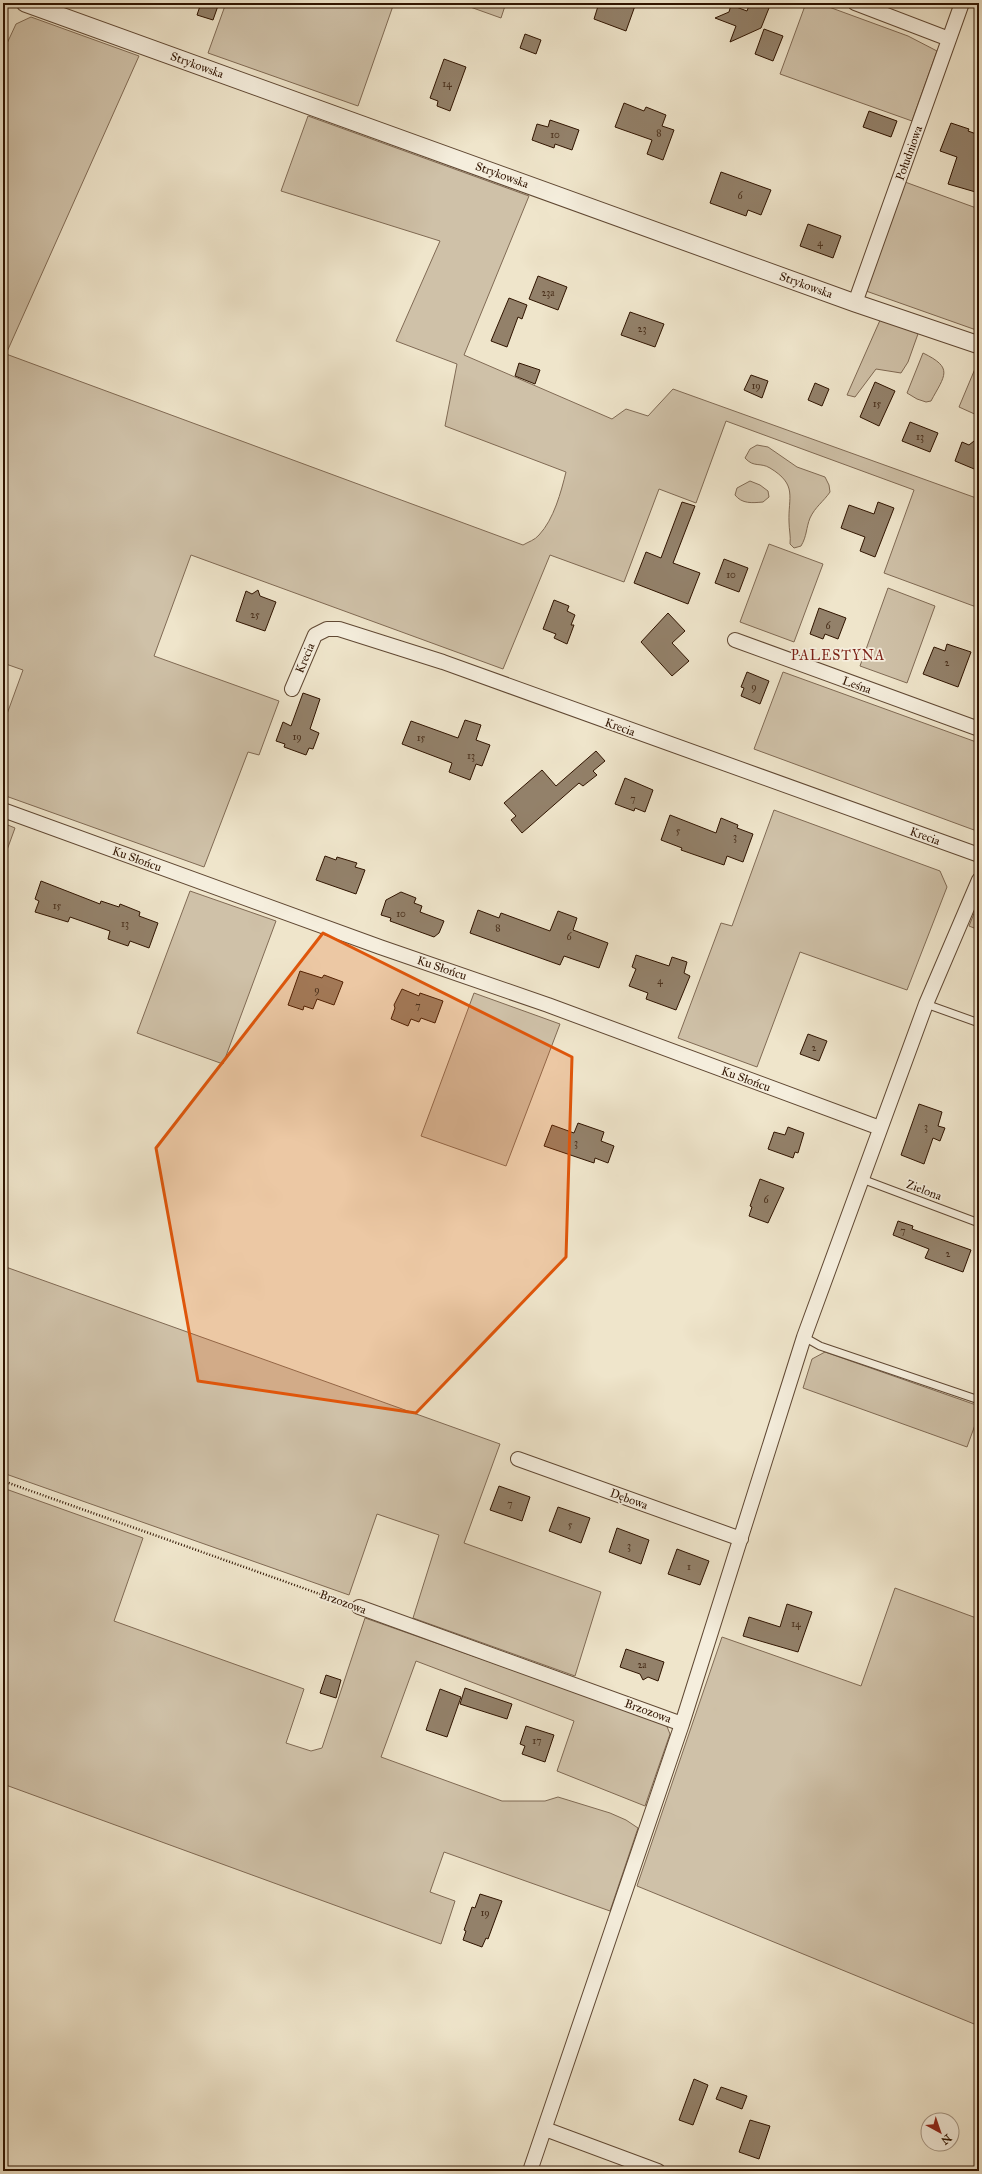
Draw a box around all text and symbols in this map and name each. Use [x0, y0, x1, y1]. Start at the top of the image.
street label: Strykowska [168, 49, 226, 81]
house number: 14 [442, 78, 452, 90]
street label: Południowa [893, 123, 926, 182]
house number: 8 [656, 127, 662, 139]
house number: 10 [550, 129, 560, 141]
street label: Strykowska [473, 159, 531, 191]
house number: 6 [737, 190, 743, 202]
house number: 4 [817, 237, 823, 249]
street label: Strykowska [777, 269, 835, 301]
house number: 23a [541, 287, 555, 299]
house number: 23 [638, 323, 646, 335]
house number: 19 [751, 380, 761, 392]
house number: 15 [873, 398, 882, 410]
house number: 13 [916, 431, 924, 443]
house number: 10 [726, 569, 736, 581]
house number: 25 [250, 609, 260, 621]
house number: 6 [825, 620, 831, 632]
street label: Krecia [292, 640, 318, 675]
district label: PALESTYNA [791, 647, 885, 664]
house number: 2 [945, 657, 950, 669]
street label: Leśna [841, 673, 874, 697]
house number: 9 [751, 681, 757, 693]
street label: Krecia [603, 715, 638, 739]
house number: 19 [292, 731, 302, 743]
house number: 15 [417, 732, 426, 744]
house number: 13 [467, 750, 475, 762]
house number: 7 [630, 793, 636, 805]
street label: Krecia [908, 824, 943, 848]
house number: 5 [676, 825, 681, 837]
house number: 3 [733, 831, 737, 843]
street label: Ku Słońcu [110, 844, 164, 875]
house number: 15 [53, 900, 62, 912]
house number: 10 [396, 908, 406, 920]
house number: 13 [121, 918, 129, 930]
house number: 8 [495, 922, 501, 934]
house number: 6 [566, 931, 572, 943]
street label: Ku Słońcu [415, 953, 469, 983]
house number: 4 [657, 975, 663, 987]
house number: 9 [314, 984, 320, 996]
house number: 7 [415, 1000, 421, 1012]
house number: 2 [812, 1042, 817, 1054]
street label: Ku Słońcu [719, 1064, 773, 1095]
house number: 3 [924, 1121, 928, 1133]
house number: 3 [574, 1137, 578, 1149]
street label: Zielona [904, 1177, 944, 1203]
house number: 6 [763, 1194, 769, 1206]
house number: 7 [900, 1225, 906, 1237]
house number: 2 [946, 1248, 951, 1260]
street label: Dębowa [608, 1486, 651, 1513]
house number: 7 [507, 1498, 513, 1510]
house number: 5 [568, 1519, 573, 1531]
house number: 3 [627, 1540, 631, 1552]
house number: 1 [687, 1561, 691, 1573]
street label: Brzozowa [318, 1587, 369, 1617]
house number: 14 [791, 1618, 801, 1630]
house number: 2a [637, 1659, 647, 1671]
street label: Brzozowa [623, 1696, 674, 1726]
house number: 17 [532, 1735, 542, 1747]
house number: 19 [480, 1907, 490, 1919]
north arrow [920, 2112, 960, 2152]
text: N [938, 2131, 954, 2148]

